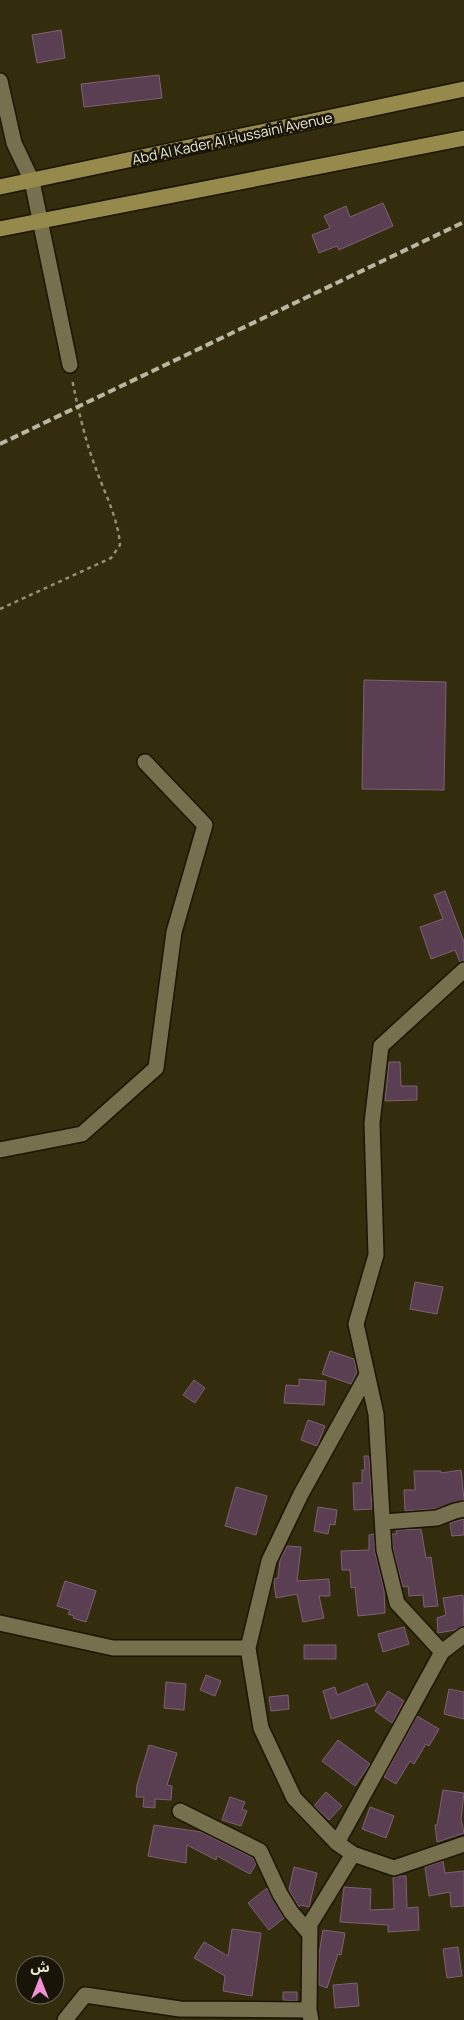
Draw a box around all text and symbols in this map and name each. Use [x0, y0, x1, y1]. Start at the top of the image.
street label: Abd Al Kader Al Hussaini Avenue [130, 107, 334, 169]
north arrow [15, 1955, 65, 2005]
text: ش [30, 1957, 50, 1976]

